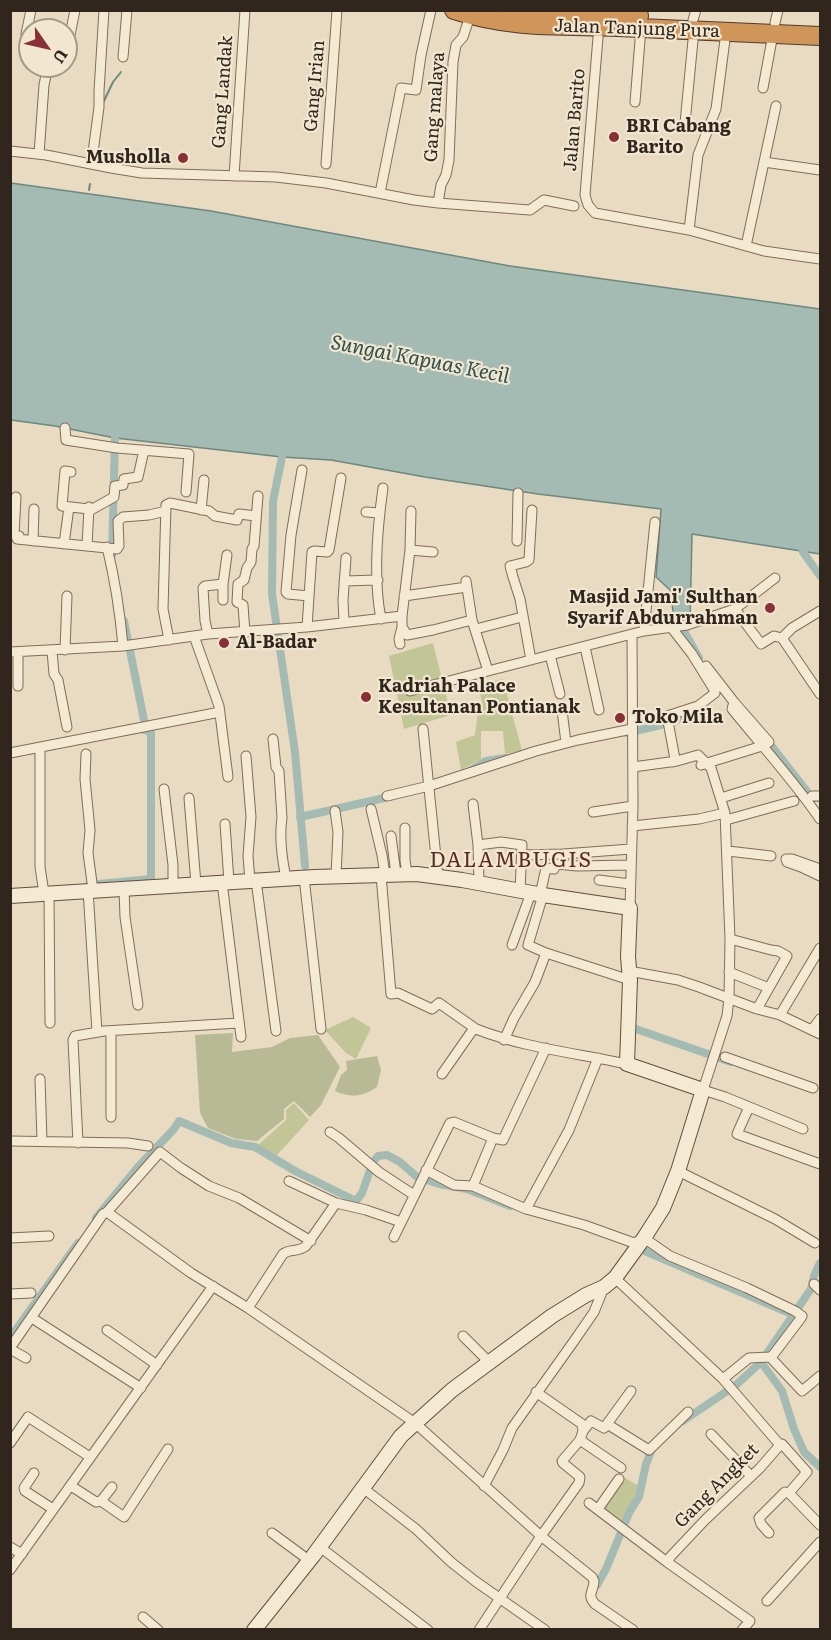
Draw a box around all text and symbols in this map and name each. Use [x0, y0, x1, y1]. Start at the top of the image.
street label: Jalan Tanjung Pura [554, 15, 720, 43]
north arrow [18, 18, 78, 78]
street label: Gang Landak [208, 35, 238, 149]
street label: Gang Irian [300, 39, 330, 133]
text: U [48, 45, 75, 69]
street label: Gang malaya [420, 51, 450, 163]
street label: Jalan Barito [560, 68, 590, 172]
place label: BRI Cabang Barito [626, 116, 731, 158]
marker: BRI Cabang Barito [607, 130, 621, 144]
place label: Musholla [86, 147, 171, 169]
marker: Musholla [176, 151, 190, 165]
water label: Sungai Kapuas Kecil [329, 331, 511, 389]
place label: Masjid Jami' Sulthan Syarif Abdurrahman [567, 587, 758, 630]
marker: Masjid Jami' Sulthan Syarif Abdurrahman [763, 601, 777, 615]
place label: Al-Badar [236, 632, 317, 654]
marker: Al-Badar [217, 636, 231, 650]
place label: Kadriah Palace Kesultanan Pontianak [378, 676, 580, 718]
marker: Kadriah Palace Kesultanan Pontianak [359, 690, 373, 704]
place label: Toko Mila [632, 707, 723, 729]
marker: Toko Mila [613, 711, 627, 725]
district label: DALAMBUGIS [430, 848, 592, 874]
street label: Gang Angket [670, 1439, 764, 1533]

